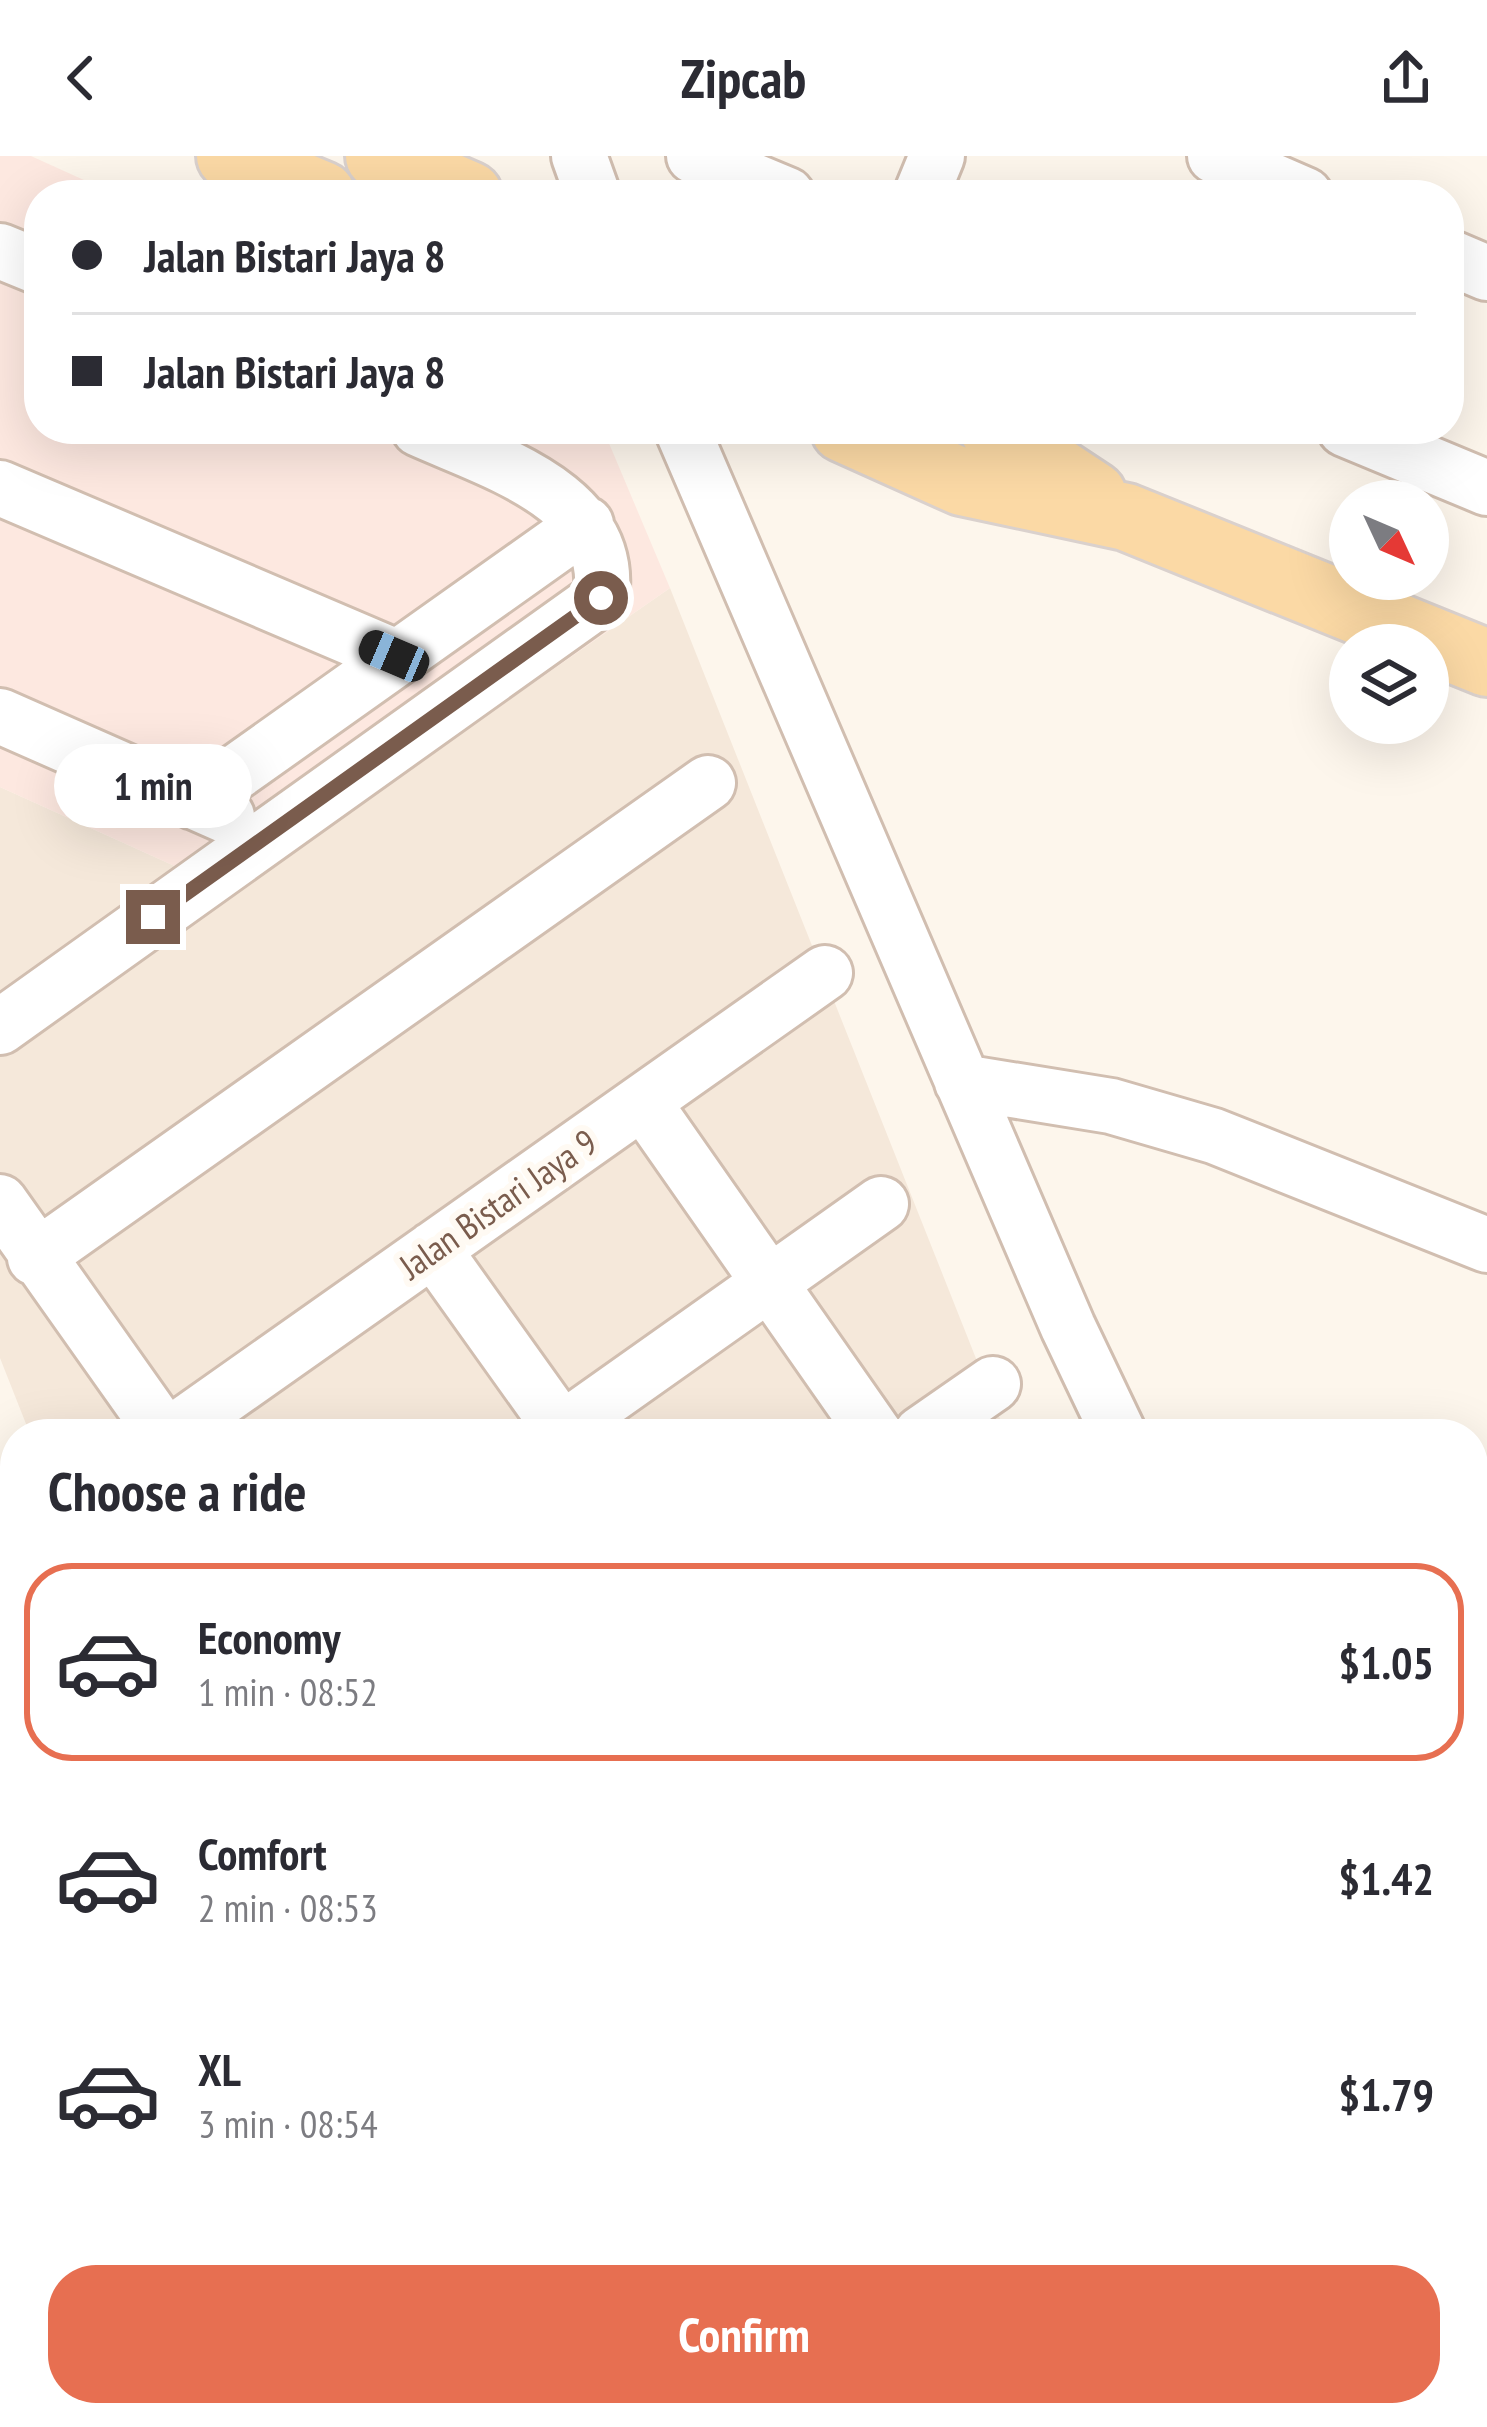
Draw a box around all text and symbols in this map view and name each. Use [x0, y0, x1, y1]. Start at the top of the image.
text: Zipcab [681, 43, 806, 113]
icon: back [48, 45, 114, 111]
icon: share [1373, 45, 1439, 111]
text: Jalan Bistari Jaya 8 [144, 226, 446, 284]
text: Jalan Bistari Jaya 8 [144, 342, 446, 400]
north arrow [1329, 480, 1449, 600]
map controls [1329, 480, 1449, 744]
route start [574, 571, 628, 625]
button: layers [1329, 624, 1449, 744]
car [354, 625, 434, 687]
callout: 1 min [54, 743, 252, 827]
text: 1 min [114, 760, 192, 811]
route end [126, 890, 180, 944]
street label: Jalan Bistari Jaya 9 [389, 1118, 606, 1290]
text: Choose a ride [48, 1456, 307, 1526]
icon: car [54, 1608, 162, 1716]
text: Economy [198, 1608, 341, 1666]
text: $1.05 [1338, 1633, 1434, 1691]
text: 1 min · 08:52 [198, 1666, 378, 1717]
icon: car [54, 1824, 162, 1932]
text: Comfort [198, 1824, 327, 1882]
text: $1.42 [1338, 1849, 1434, 1907]
text: 2 min · 08:53 [198, 1882, 378, 1933]
icon: car [54, 2040, 162, 2148]
text: XL [198, 2040, 241, 2098]
text: $1.79 [1338, 2065, 1434, 2123]
text: 3 min · 08:54 [198, 2098, 378, 2149]
button: Confirm [48, 2265, 1440, 2403]

